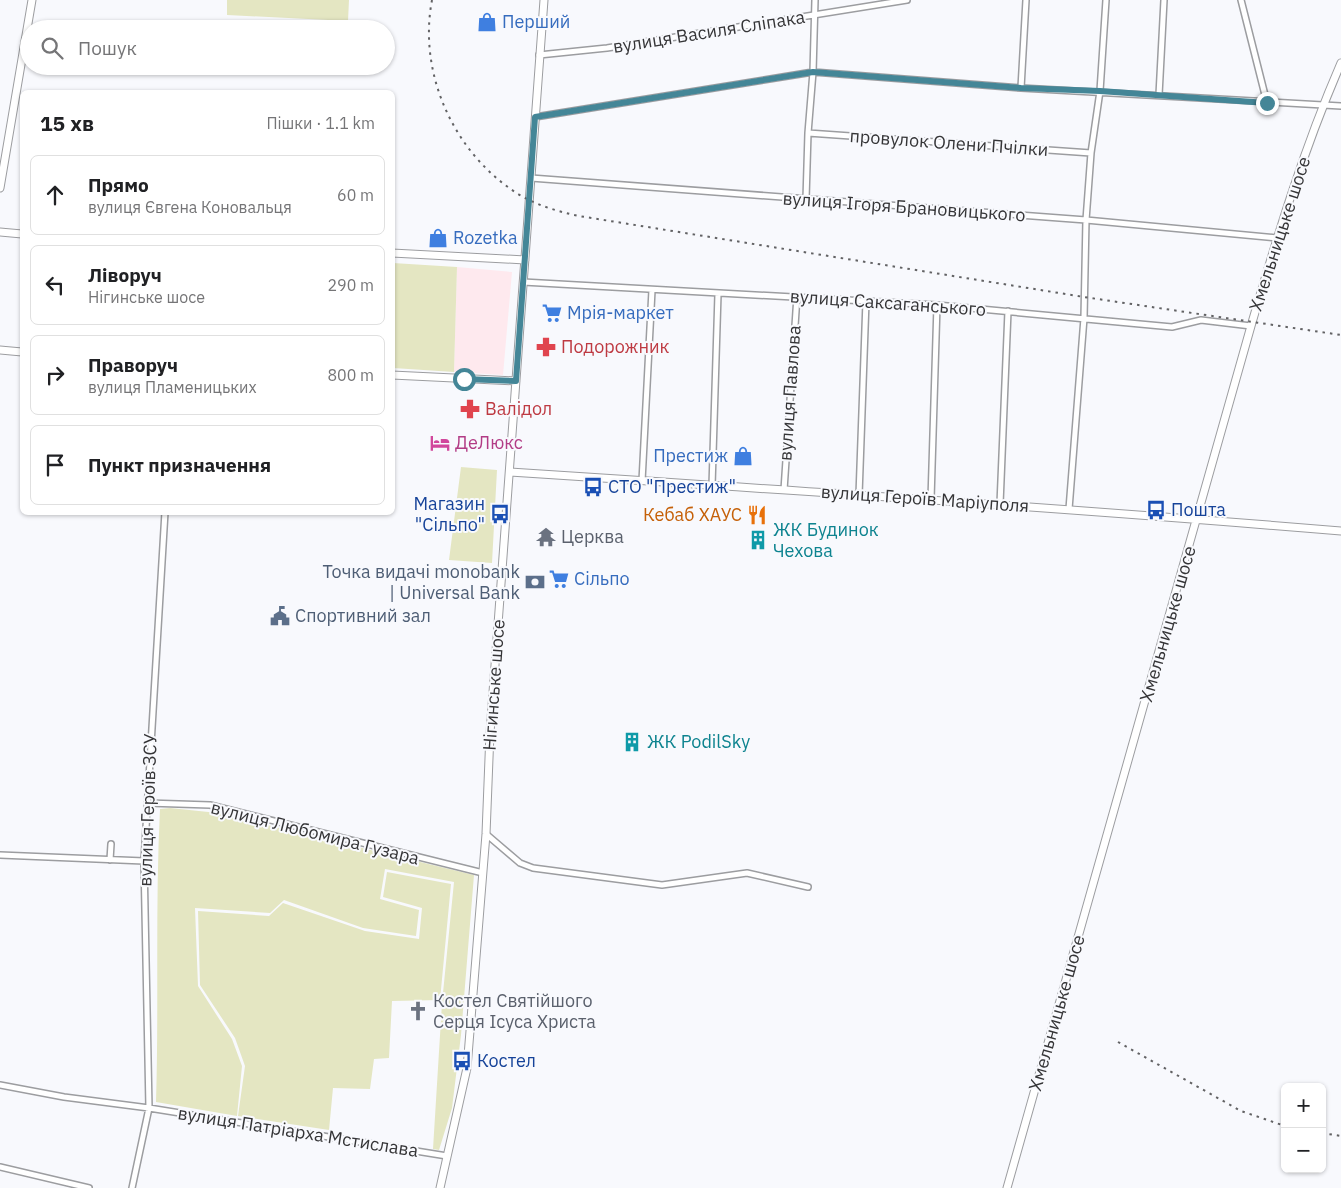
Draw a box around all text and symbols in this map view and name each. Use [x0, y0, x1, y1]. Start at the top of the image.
street label: вулиця Василя Сліпака [611, 5, 807, 58]
place label: Перший [502, 10, 570, 33]
shop icon: Перший [476, 11, 498, 33]
search box [20, 20, 395, 75]
icon: search [38, 34, 66, 62]
text: Пошук [78, 36, 137, 60]
route end [1256, 92, 1279, 115]
text: 15 хв [40, 109, 94, 137]
text: Пішки · 1.1 km [266, 113, 375, 133]
street label: провулок Олени Пчілки [849, 124, 1049, 161]
street label: Хмельницьке шосе [1244, 153, 1315, 314]
text: Прямо [88, 173, 149, 197]
icon: ahead [41, 181, 69, 209]
text: 60 m [337, 185, 374, 205]
street label: вулиця Ігоря Брановицького [782, 187, 1026, 226]
text: вулиця Євгена Коновальця [88, 197, 292, 217]
place label: Rozetka [453, 226, 518, 249]
shop icon: Rozetka [427, 227, 449, 249]
text: Ліворуч [88, 263, 162, 287]
icon: left [41, 271, 69, 299]
text: 290 m [327, 275, 374, 295]
street label: вулиця Саксаганського [789, 284, 987, 321]
text: Нігинське шосе [88, 287, 205, 307]
place label: Мрія-маркет [567, 301, 674, 324]
supermarket icon: Мрія-маркет [541, 302, 563, 324]
street label: вулиця Павлова [773, 324, 806, 462]
place label: Подорожник [561, 335, 670, 358]
pharmacy icon: Подорожник [535, 336, 557, 358]
text: Праворуч [88, 353, 178, 377]
icon: right [41, 361, 69, 389]
text: 800 m [327, 365, 374, 385]
route start [453, 368, 476, 391]
text: вулиця Пламеницьких [88, 377, 257, 397]
place label: Валідол [485, 397, 552, 420]
pharmacy icon: Валідол [459, 398, 481, 420]
place label: ДеЛюкс [455, 431, 523, 454]
hotel icon: ДеЛюкс [429, 432, 451, 454]
place label: Престиж [653, 444, 728, 467]
shop icon: Престиж [732, 445, 754, 467]
icon: arrive [41, 451, 69, 479]
text: Пункт призначення [88, 453, 271, 477]
place label: СТО "Престиж" [608, 475, 736, 498]
bus stop icon: СТО "Престиж" [582, 476, 604, 498]
street label: вулиця Героїв Маріуполя [820, 480, 1030, 517]
place label: Магазин "Сільпо" [413, 492, 485, 536]
place label: Пошта [1171, 498, 1226, 521]
bus stop icon: Пошта [1145, 499, 1167, 521]
bus stop icon: Магазин "Сільпо" [489, 503, 511, 525]
place label: Кебаб ХАУС [643, 503, 742, 526]
restaurant icon: Кебаб ХАУС [746, 504, 768, 526]
place label: ЖК Будинок Чехова [773, 518, 879, 562]
place label: Церква [561, 525, 624, 548]
temple icon: Церква [535, 526, 557, 548]
building icon: ЖК Будинок Чехова [747, 529, 769, 551]
street label: Хмельницьке шосе [1134, 543, 1201, 705]
place label: Точка видачі monobank | Universal Bank [322, 560, 521, 604]
place label: Сільпо [574, 567, 630, 590]
supermarket icon: Сільпо [548, 568, 570, 590]
bank icon: Точка видачі monobank | Universal Bank [524, 571, 546, 593]
place label: Спортивний зал [295, 604, 431, 627]
public building icon: Спортивний зал [269, 605, 291, 627]
street label: Нігинське шосе [477, 618, 510, 751]
place label: ЖК PodilSky [647, 730, 750, 753]
building icon: ЖК PodilSky [621, 731, 643, 753]
street label: вулиця Героїв ЗСУ [133, 733, 162, 887]
street label: вулиця Любомира Гузара [209, 795, 422, 870]
street label: Хмельницьке шосе [1023, 932, 1090, 1094]
place label: Костел Святійшого Серця Ісуса Христа [433, 989, 596, 1033]
church icon: Костел Святійшого Серця Ісуса Христа [407, 1000, 429, 1022]
place label: Костел [477, 1049, 536, 1072]
bus stop icon: Костел [451, 1050, 473, 1072]
map controls [1281, 1083, 1326, 1173]
button: + [1281, 1083, 1326, 1128]
street label: вулиця Патріарха Мстислава [176, 1101, 420, 1162]
button: − [1281, 1128, 1326, 1173]

